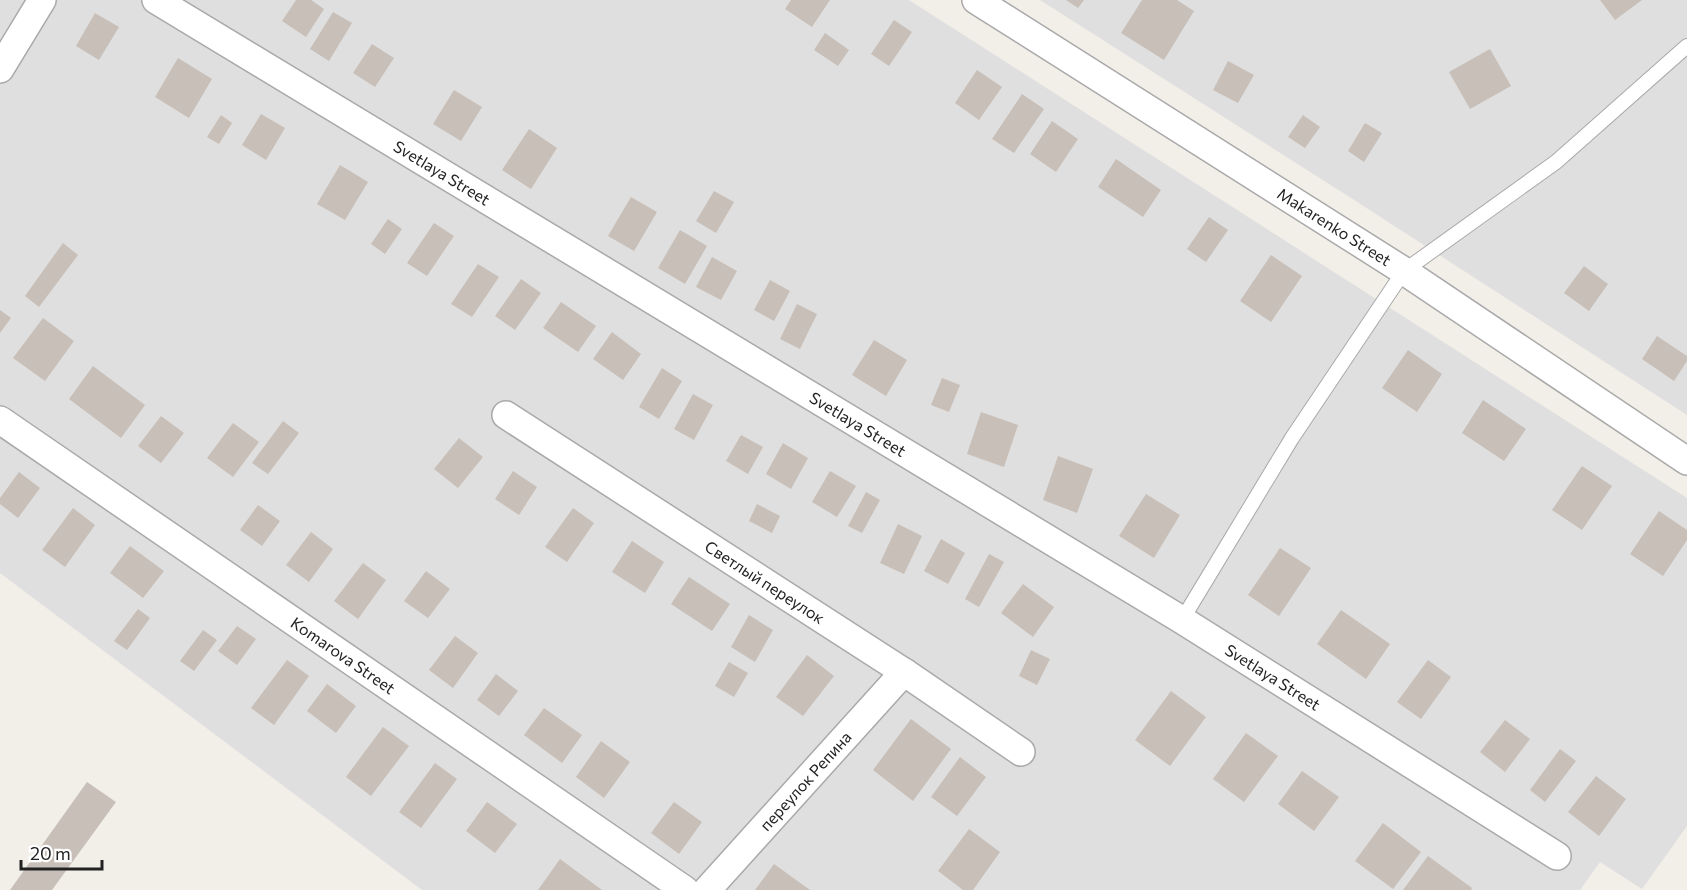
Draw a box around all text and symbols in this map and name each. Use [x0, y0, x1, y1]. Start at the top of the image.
street label: Svetlaya Street [391, 136, 494, 209]
street label: Makarenko Street [1274, 183, 1395, 270]
street label: Svetlaya Street [807, 387, 910, 460]
street label: Светлый переулок [702, 536, 829, 627]
street label: Komarova Street [288, 613, 399, 698]
street label: Svetlaya Street [1222, 640, 1325, 714]
street label: переулок Репина [755, 727, 855, 834]
scale bar [21, 833, 102, 871]
text: 20 m [30, 842, 71, 864]

